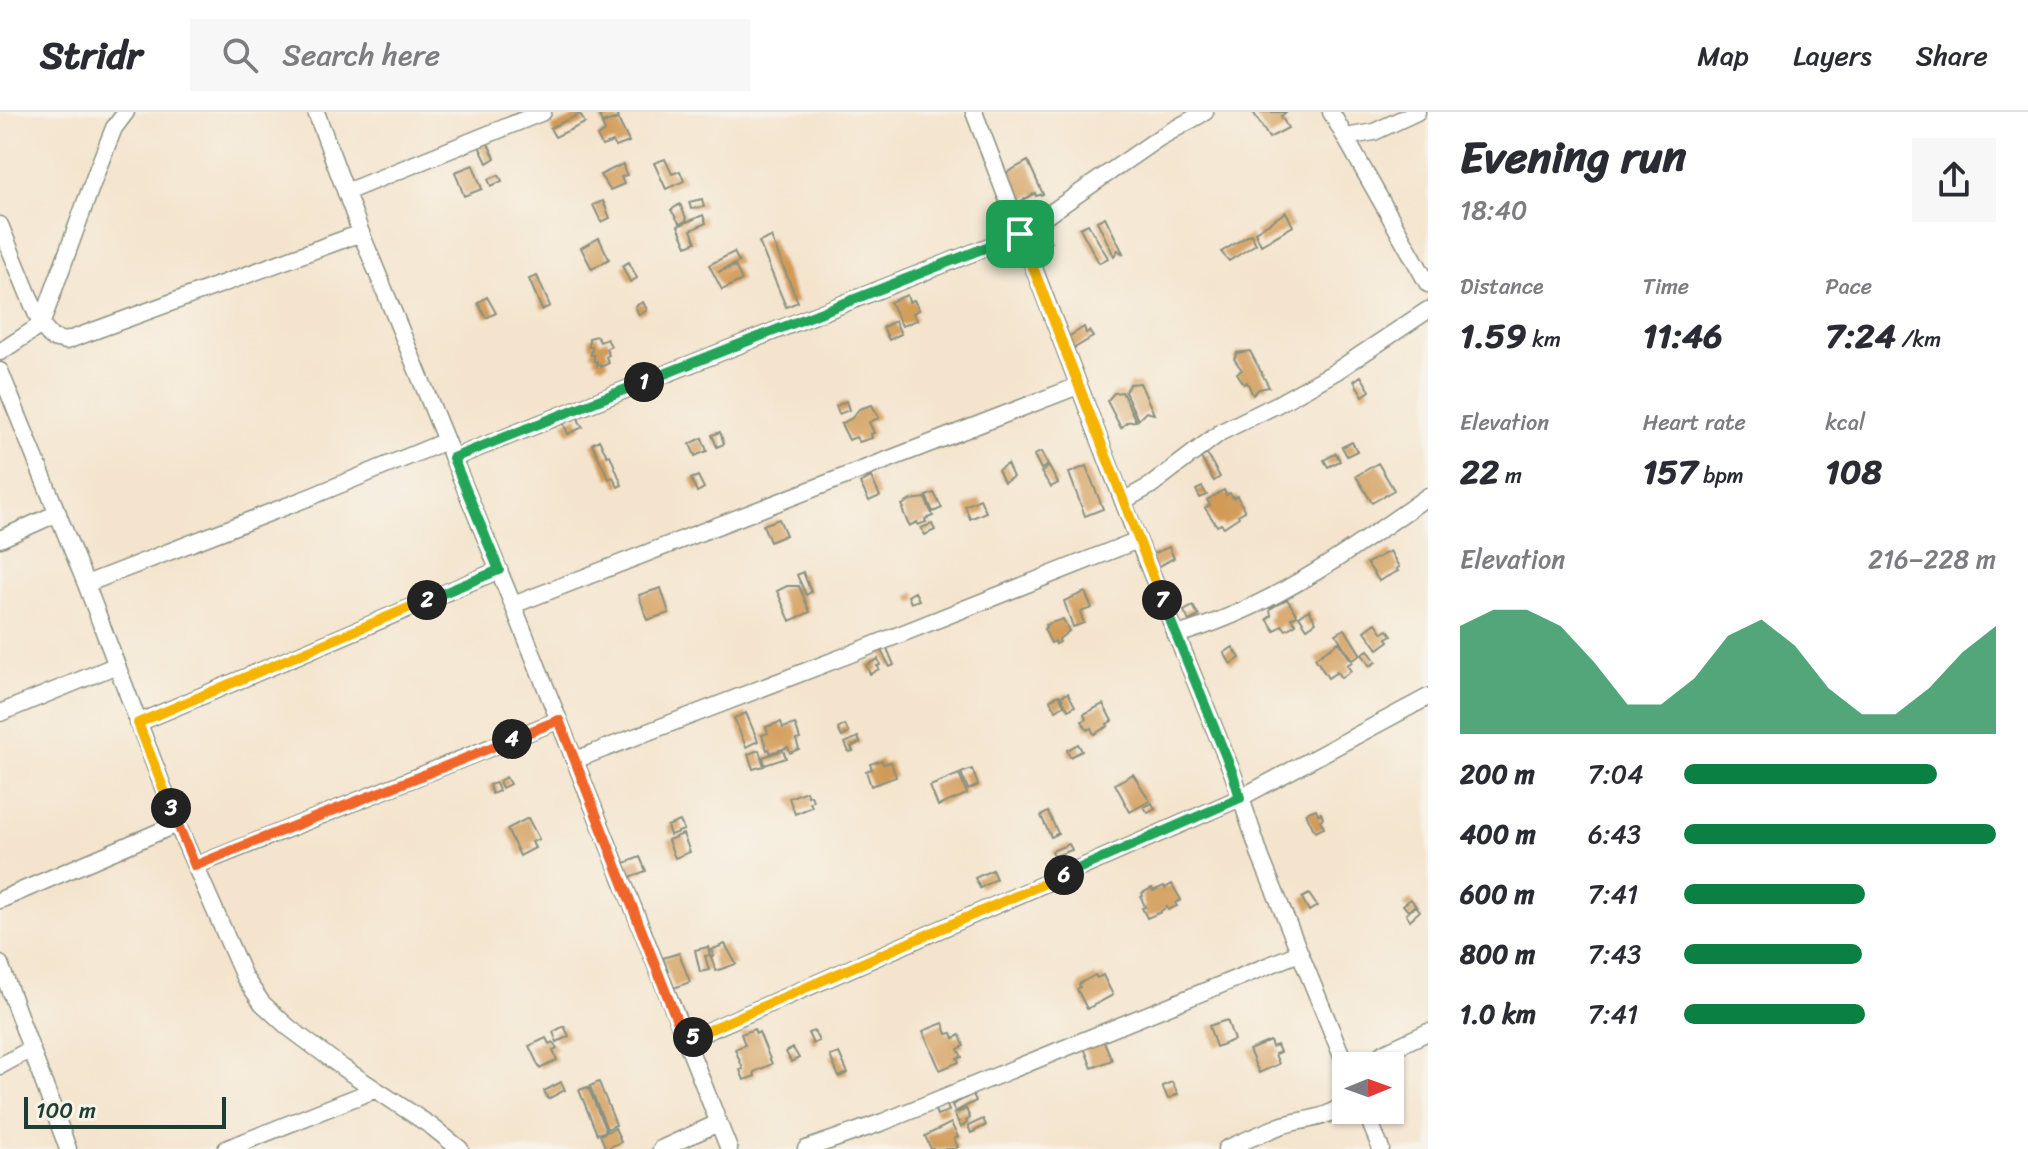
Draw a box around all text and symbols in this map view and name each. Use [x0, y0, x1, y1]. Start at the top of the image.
search box [190, 19, 750, 91]
text: Stridr [40, 22, 142, 89]
text: Search here [282, 28, 440, 82]
text: Map [1697, 31, 1749, 80]
text: Layers [1793, 31, 1872, 80]
text: Share [1916, 31, 1988, 80]
icon: search [218, 33, 262, 77]
text: Evening run [1460, 118, 1686, 196]
button: share [1912, 138, 1996, 222]
text: 18:40 [1460, 187, 1527, 233]
pin [986, 200, 1054, 268]
icon: arrive [998, 212, 1042, 256]
text: Distance [1460, 267, 1544, 306]
text: Time [1643, 267, 1689, 306]
text: Pace [1825, 267, 1872, 306]
text: 1.59 [1460, 306, 1527, 366]
text: 11:46 [1643, 306, 1723, 366]
text: 7:24 [1825, 306, 1896, 366]
text: km [1527, 320, 1561, 359]
text: /km [1896, 320, 1941, 359]
pin: 1 [624, 362, 664, 402]
text: 1 [639, 362, 649, 401]
text: Elevation [1460, 403, 1549, 442]
text: Heart rate [1643, 403, 1746, 442]
text: kcal [1825, 403, 1865, 442]
text: 22 [1460, 442, 1499, 502]
text: 157 [1643, 442, 1697, 502]
text: 108 [1825, 442, 1882, 502]
text: m [1499, 456, 1522, 495]
text: bpm [1697, 456, 1744, 495]
text: Elevation [1460, 536, 1565, 582]
text: 216–228 m [1868, 536, 1996, 582]
pin: 2 [407, 580, 447, 620]
text: 2 [421, 580, 433, 619]
pin: 7 [1142, 580, 1182, 620]
text: 7 [1156, 580, 1168, 619]
pin: 4 [492, 719, 532, 759]
text: 4 [505, 719, 519, 758]
text: 200 m [1460, 751, 1535, 797]
text: 7:04 [1588, 751, 1643, 797]
pin: 3 [151, 788, 191, 828]
text: 3 [165, 788, 177, 827]
text: 400 m [1460, 811, 1536, 857]
text: 6:43 [1588, 811, 1641, 857]
pin: 6 [1044, 855, 1084, 895]
text: 6 [1058, 855, 1070, 894]
text: 600 m [1460, 871, 1534, 917]
text: 7:41 [1588, 871, 1638, 917]
text: 800 m [1460, 931, 1535, 977]
text: 7:43 [1588, 931, 1641, 977]
text: 1.0 km [1460, 991, 1536, 1037]
text: 7:41 [1588, 991, 1638, 1037]
pin: 5 [673, 1017, 713, 1057]
text: 5 [686, 1017, 700, 1056]
north arrow [1332, 1052, 1404, 1124]
map controls [1332, 1052, 1404, 1124]
text: 100 m [36, 1091, 96, 1130]
scale bar [24, 1093, 226, 1129]

